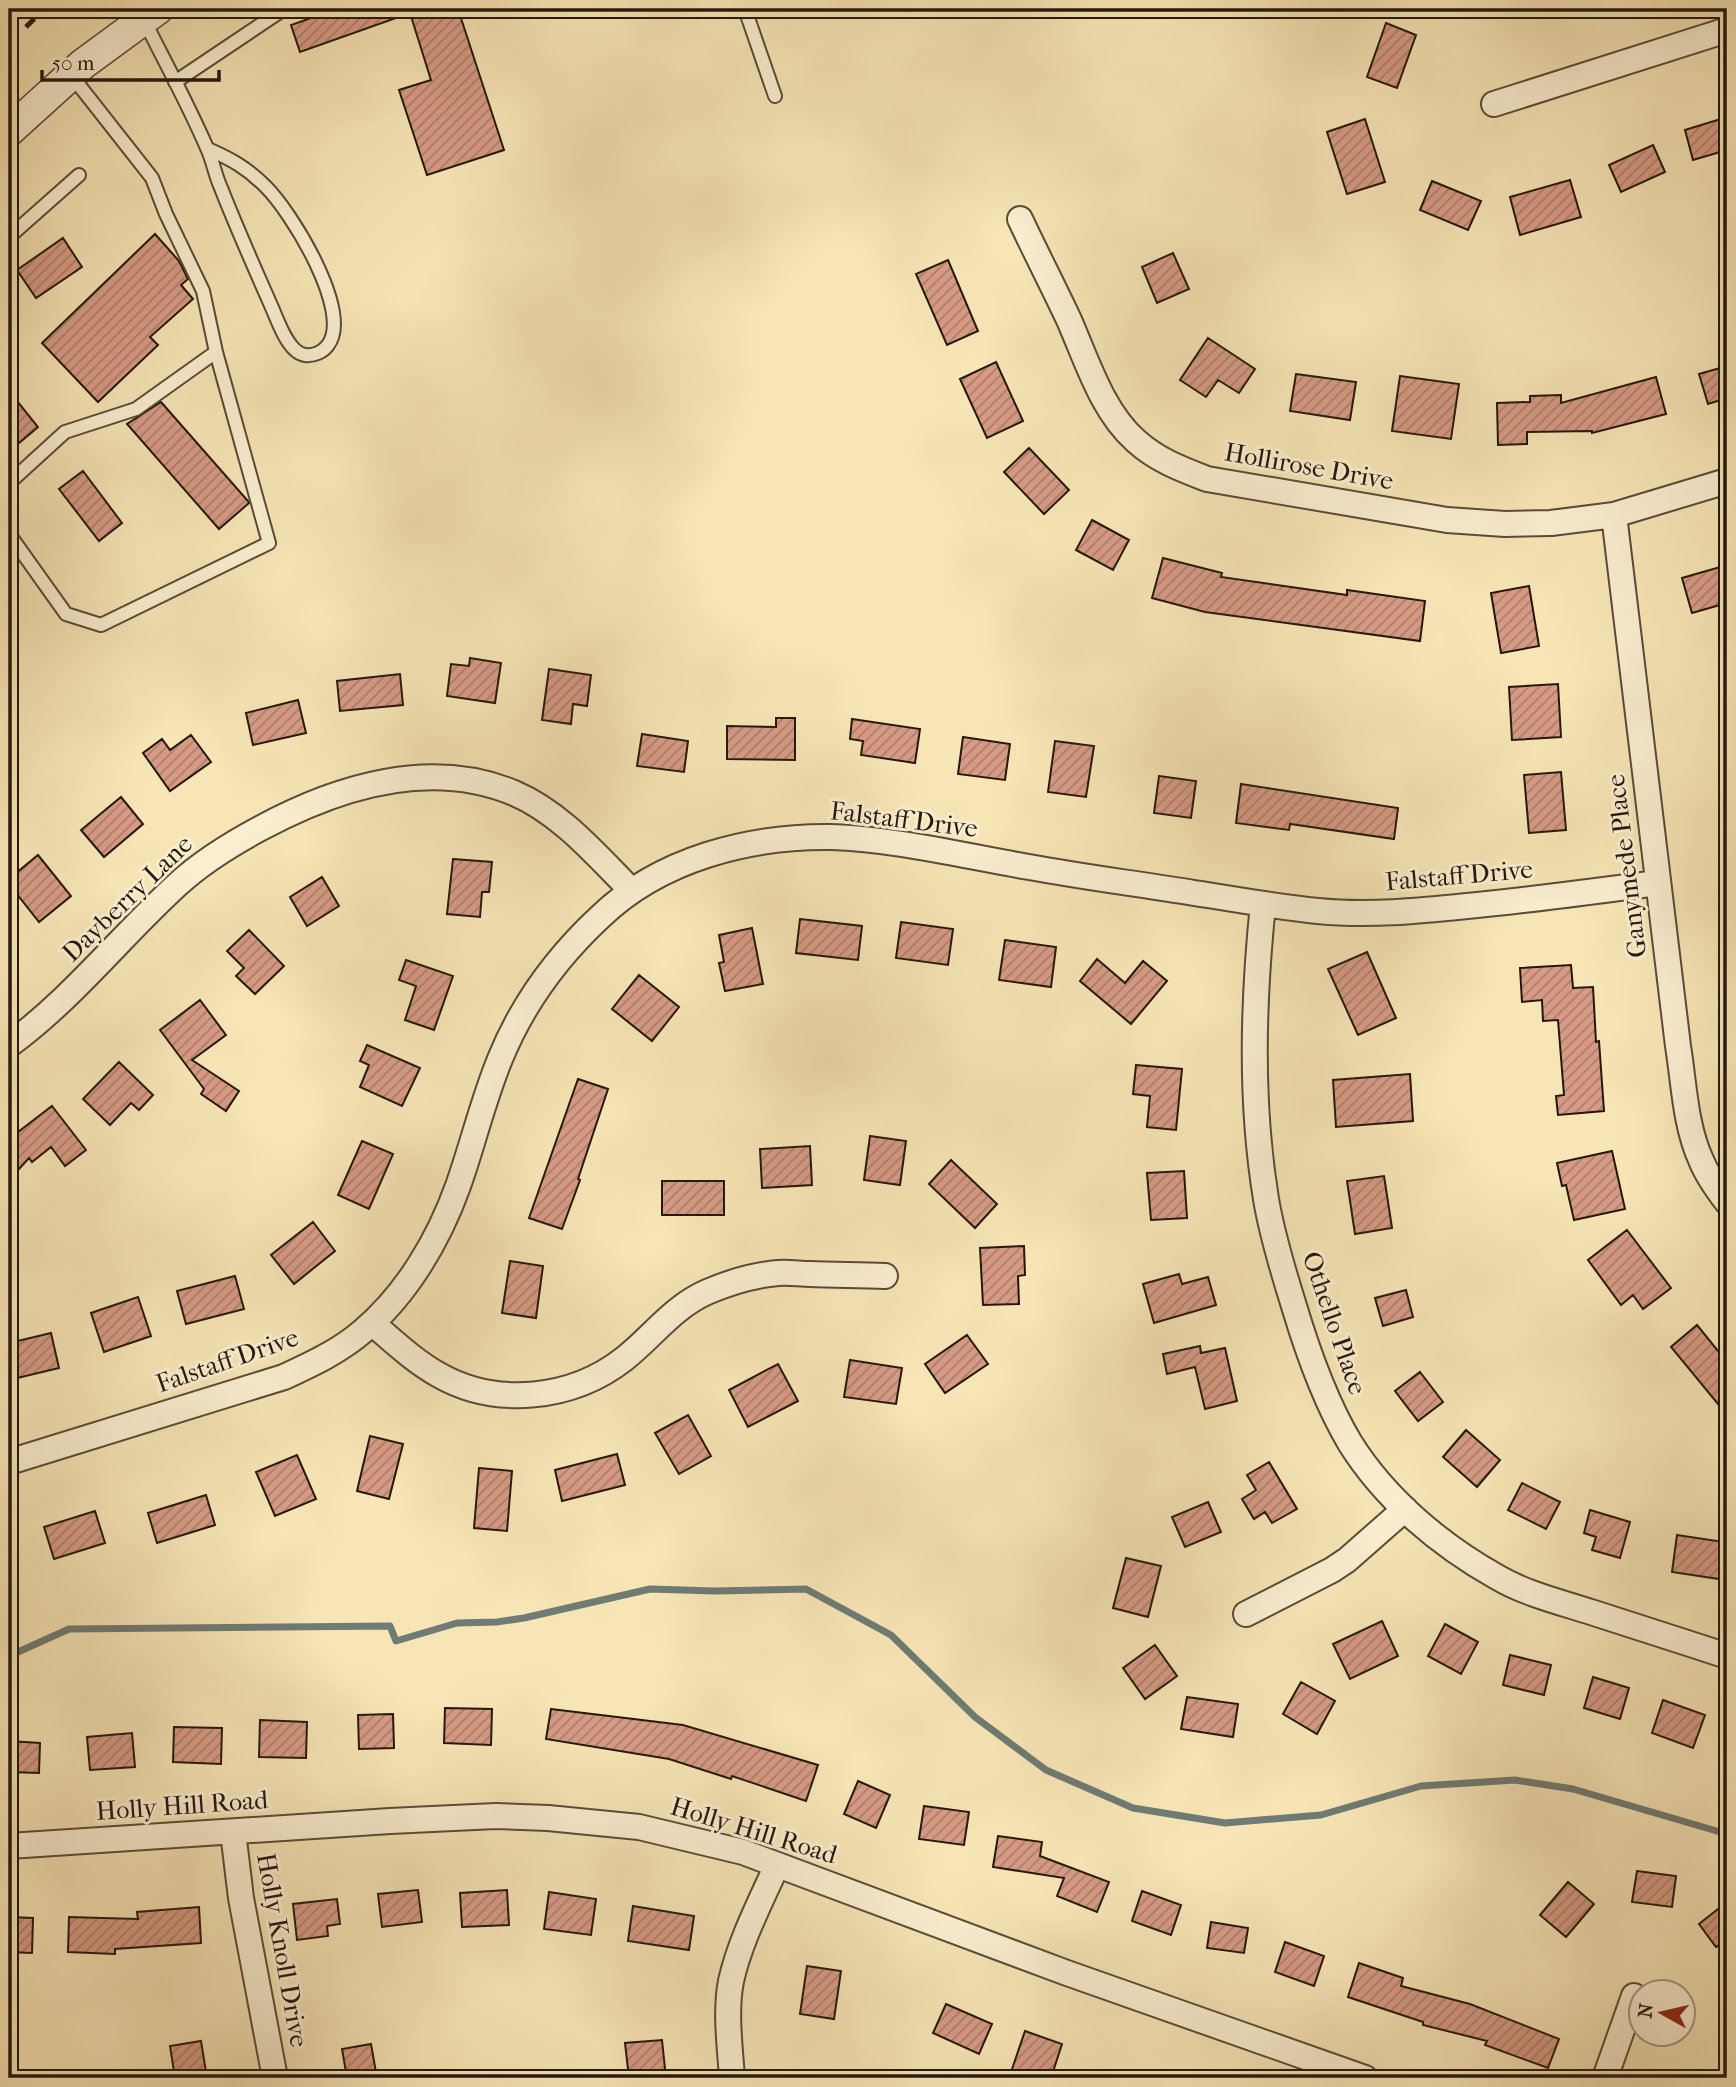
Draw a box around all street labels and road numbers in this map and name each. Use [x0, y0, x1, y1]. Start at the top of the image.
street label: Hollirose Drive [1222, 436, 1396, 497]
street label: Ganymede Place [1600, 772, 1653, 959]
street label: Falstaff Drive [828, 795, 980, 844]
street label: Dayberry Lane [56, 828, 199, 968]
street label: Falstaff Drive [1384, 854, 1534, 897]
street label: Othello Place [1296, 1248, 1374, 1399]
street label: Falstaff Drive [152, 1322, 302, 1399]
street label: Holly Hill Road [95, 1784, 270, 1827]
street label: Holly Hill Road [667, 1790, 842, 1871]
street label: Holly Knoll Drive [250, 1850, 315, 2050]

